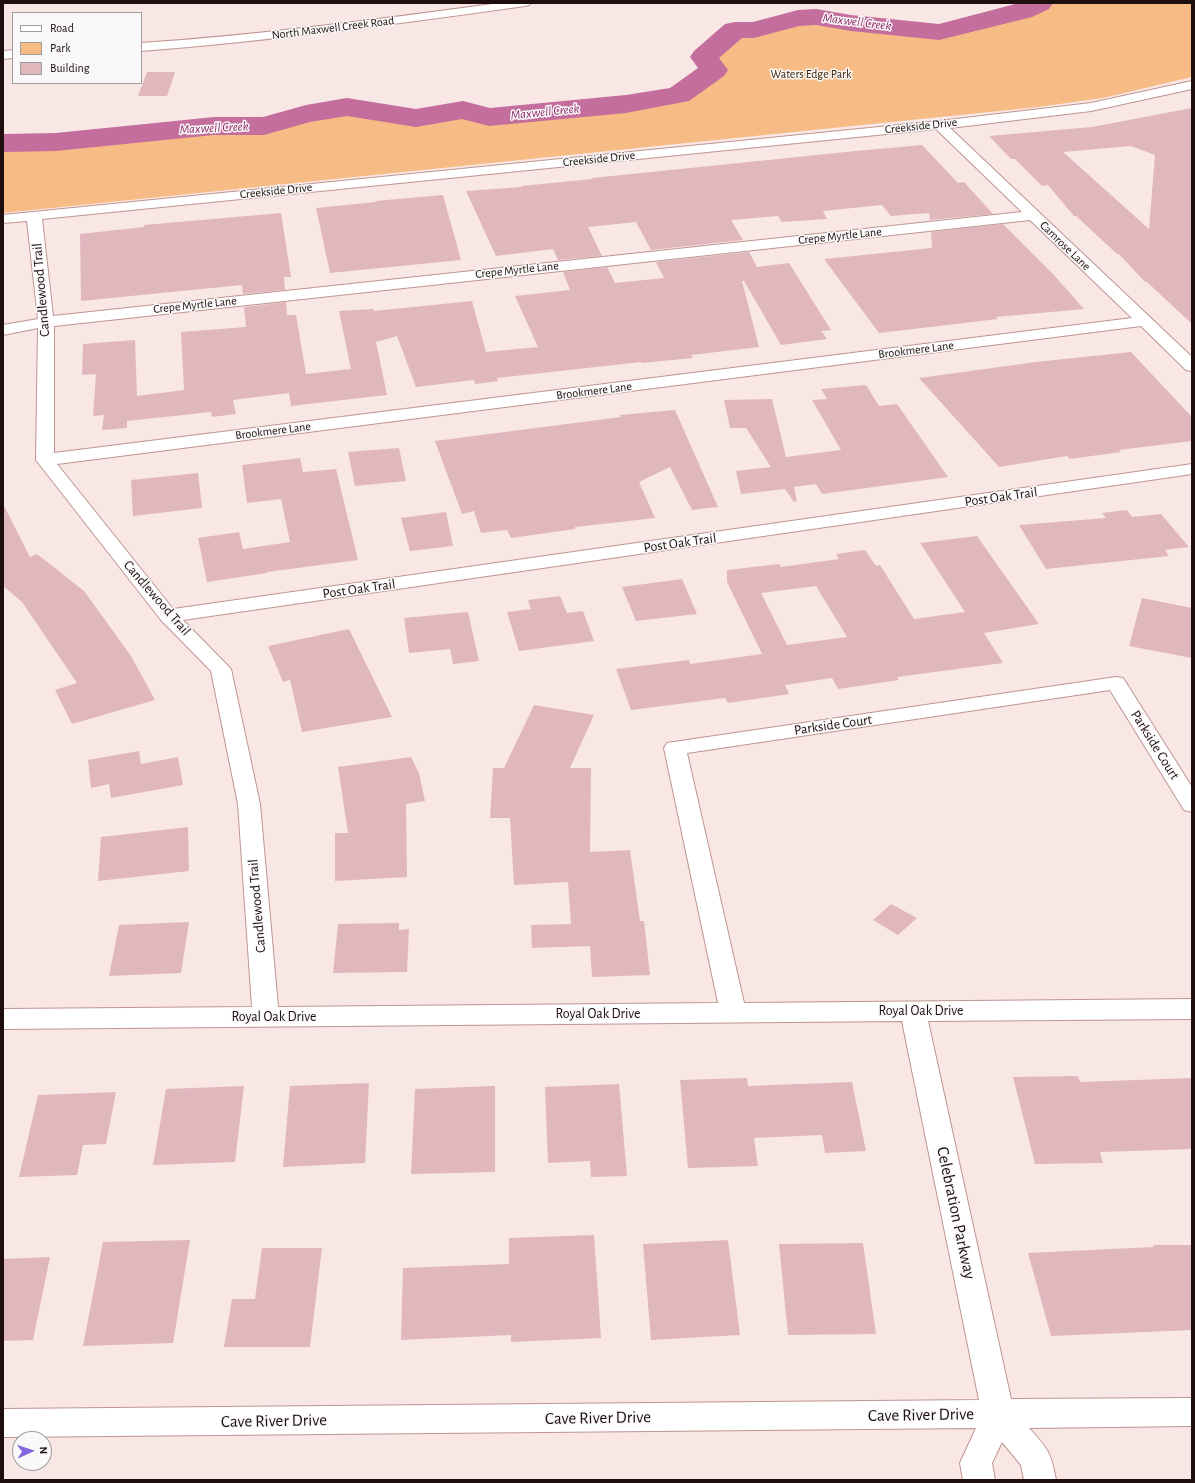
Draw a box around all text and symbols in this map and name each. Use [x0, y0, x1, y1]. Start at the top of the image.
water label: Maxwell Creek [822, 10, 892, 34]
legend [12, 12, 142, 84]
street label: North Maxwell Creek Road [271, 13, 395, 43]
text: Road [50, 22, 74, 34]
text: Park [50, 42, 71, 54]
text: Building [50, 62, 90, 74]
park label: Waters Edge Park [771, 67, 851, 81]
water label: Maxwell Creek [510, 101, 580, 123]
street label: Creekside Drive [884, 115, 958, 137]
water label: Maxwell Creek [179, 118, 249, 138]
street label: Creekside Drive [562, 148, 636, 170]
street label: Creekside Drive [239, 180, 313, 202]
street label: Camrose Lane [1037, 218, 1093, 274]
street label: Crepe Myrtle Lane [798, 224, 882, 248]
street label: Candlewood Trail [29, 242, 53, 338]
street label: Crepe Myrtle Lane [475, 258, 559, 282]
street label: Crepe Myrtle Lane [153, 293, 237, 317]
street label: Brookmere Lane [877, 338, 955, 362]
street label: Brookmere Lane [555, 379, 633, 403]
street label: Brookmere Lane [234, 419, 312, 443]
street label: Post Oak Trail [964, 484, 1038, 510]
street label: Post Oak Trail [643, 530, 717, 556]
street label: Candlewood Trail [120, 557, 194, 639]
street label: Post Oak Trail [322, 576, 396, 602]
street label: Parkside Court [1127, 707, 1183, 783]
street label: Parkside Court [793, 711, 873, 739]
street label: Candlewood Trail [245, 858, 269, 954]
street label: Royal Oak Drive [878, 1003, 964, 1019]
street label: Royal Oak Drive [555, 1006, 641, 1022]
street label: Royal Oak Drive [231, 1009, 317, 1025]
street label: Celebration Parkway [932, 1145, 980, 1281]
street label: Cave River Drive [868, 1404, 974, 1426]
street label: Cave River Drive [545, 1407, 651, 1429]
street label: Cave River Drive [221, 1410, 327, 1432]
north arrow [12, 1431, 52, 1471]
text: N [38, 1446, 49, 1455]

